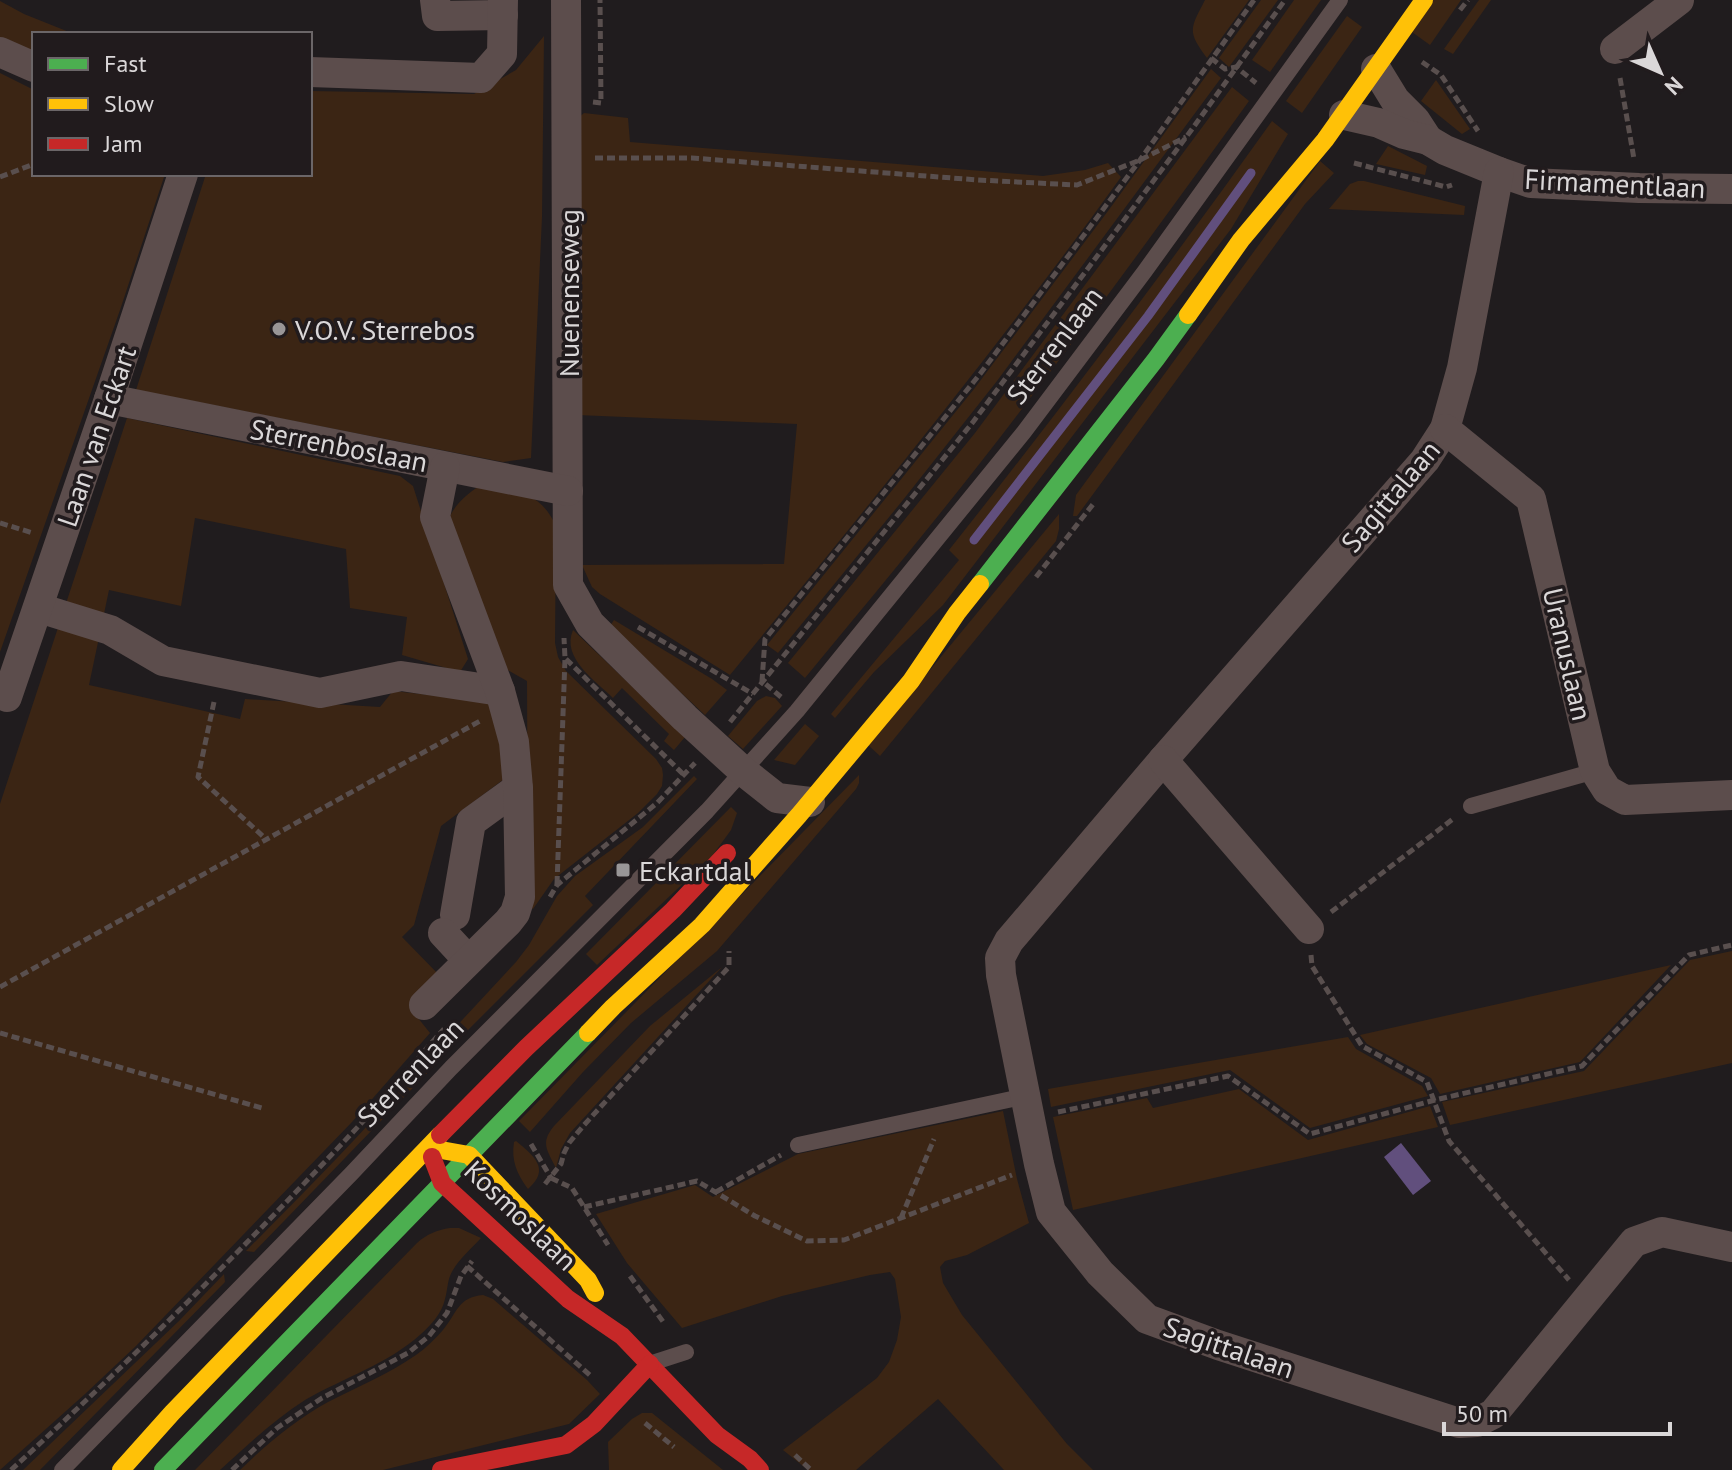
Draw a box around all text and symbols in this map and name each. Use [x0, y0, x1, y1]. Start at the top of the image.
legend [32, 32, 312, 176]
north arrow [1620, 32, 1700, 112]
text: Fast [104, 48, 147, 79]
text: N [1659, 71, 1689, 101]
text: Slow [104, 88, 154, 119]
text: Jam [103, 128, 142, 159]
street label: Firmamentlaan [1524, 160, 1706, 206]
street label: Nuenenseweg [550, 209, 587, 377]
street label: Sterrenlaan [998, 279, 1110, 411]
place label: V.O.V. Sterrebos [294, 311, 475, 348]
marker: V.O.V. Sterrebos [270, 320, 288, 338]
street label: Laan van Eckart [48, 340, 144, 531]
street label: Sterrenboslaan [247, 410, 431, 480]
street label: Sagittalaan [1332, 432, 1448, 560]
street label: Uranuslaan [1535, 584, 1601, 724]
place label: Eckartdal [639, 852, 751, 889]
marker: Eckartdal [614, 861, 632, 879]
street label: Sterrenlaan [349, 1009, 471, 1135]
street label: Kosmoslaan [457, 1152, 585, 1278]
street label: Sagittalaan [1159, 1307, 1299, 1387]
scale bar [1444, 1386, 1670, 1436]
text: 50 m [1456, 1398, 1508, 1429]

